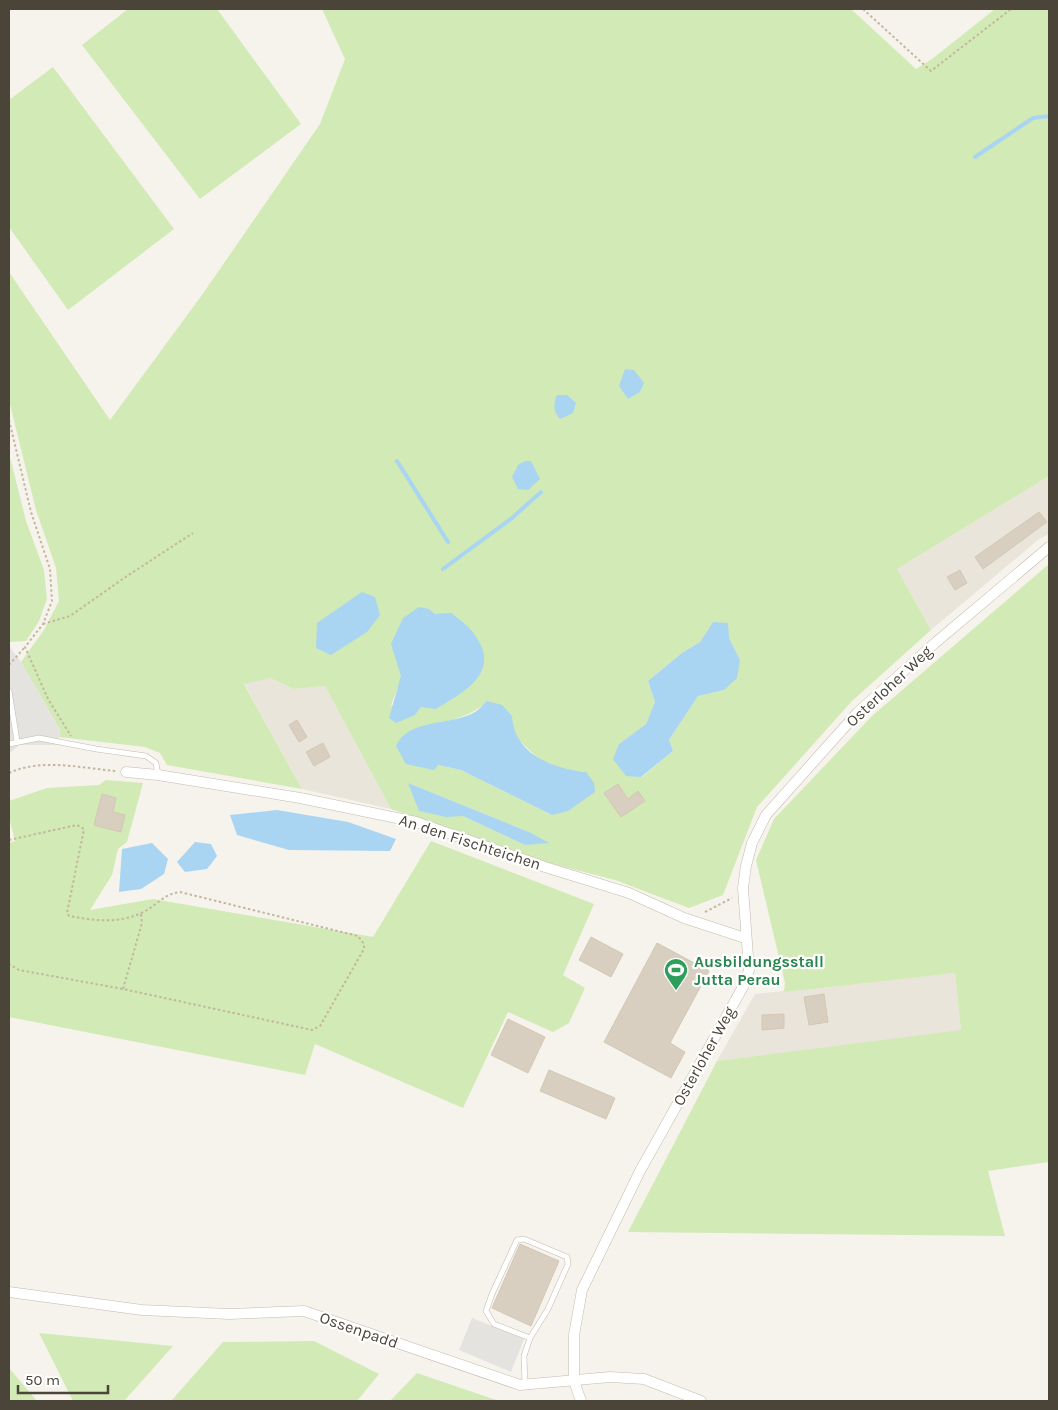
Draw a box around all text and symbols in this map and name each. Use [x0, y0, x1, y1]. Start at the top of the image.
street label: Osterloher Weg [842, 641, 936, 731]
street label: An den Fischteichen [397, 810, 543, 874]
place label: Ausbildungsstall Jutta Perau [694, 952, 824, 989]
sports icon: Ausbildungsstall Jutta Perau [663, 957, 689, 991]
street label: Osterloher Weg [669, 1003, 739, 1109]
street label: Ossenpadd [317, 1308, 401, 1352]
scale bar [18, 1362, 108, 1394]
text: 50 m [25, 1371, 60, 1389]

